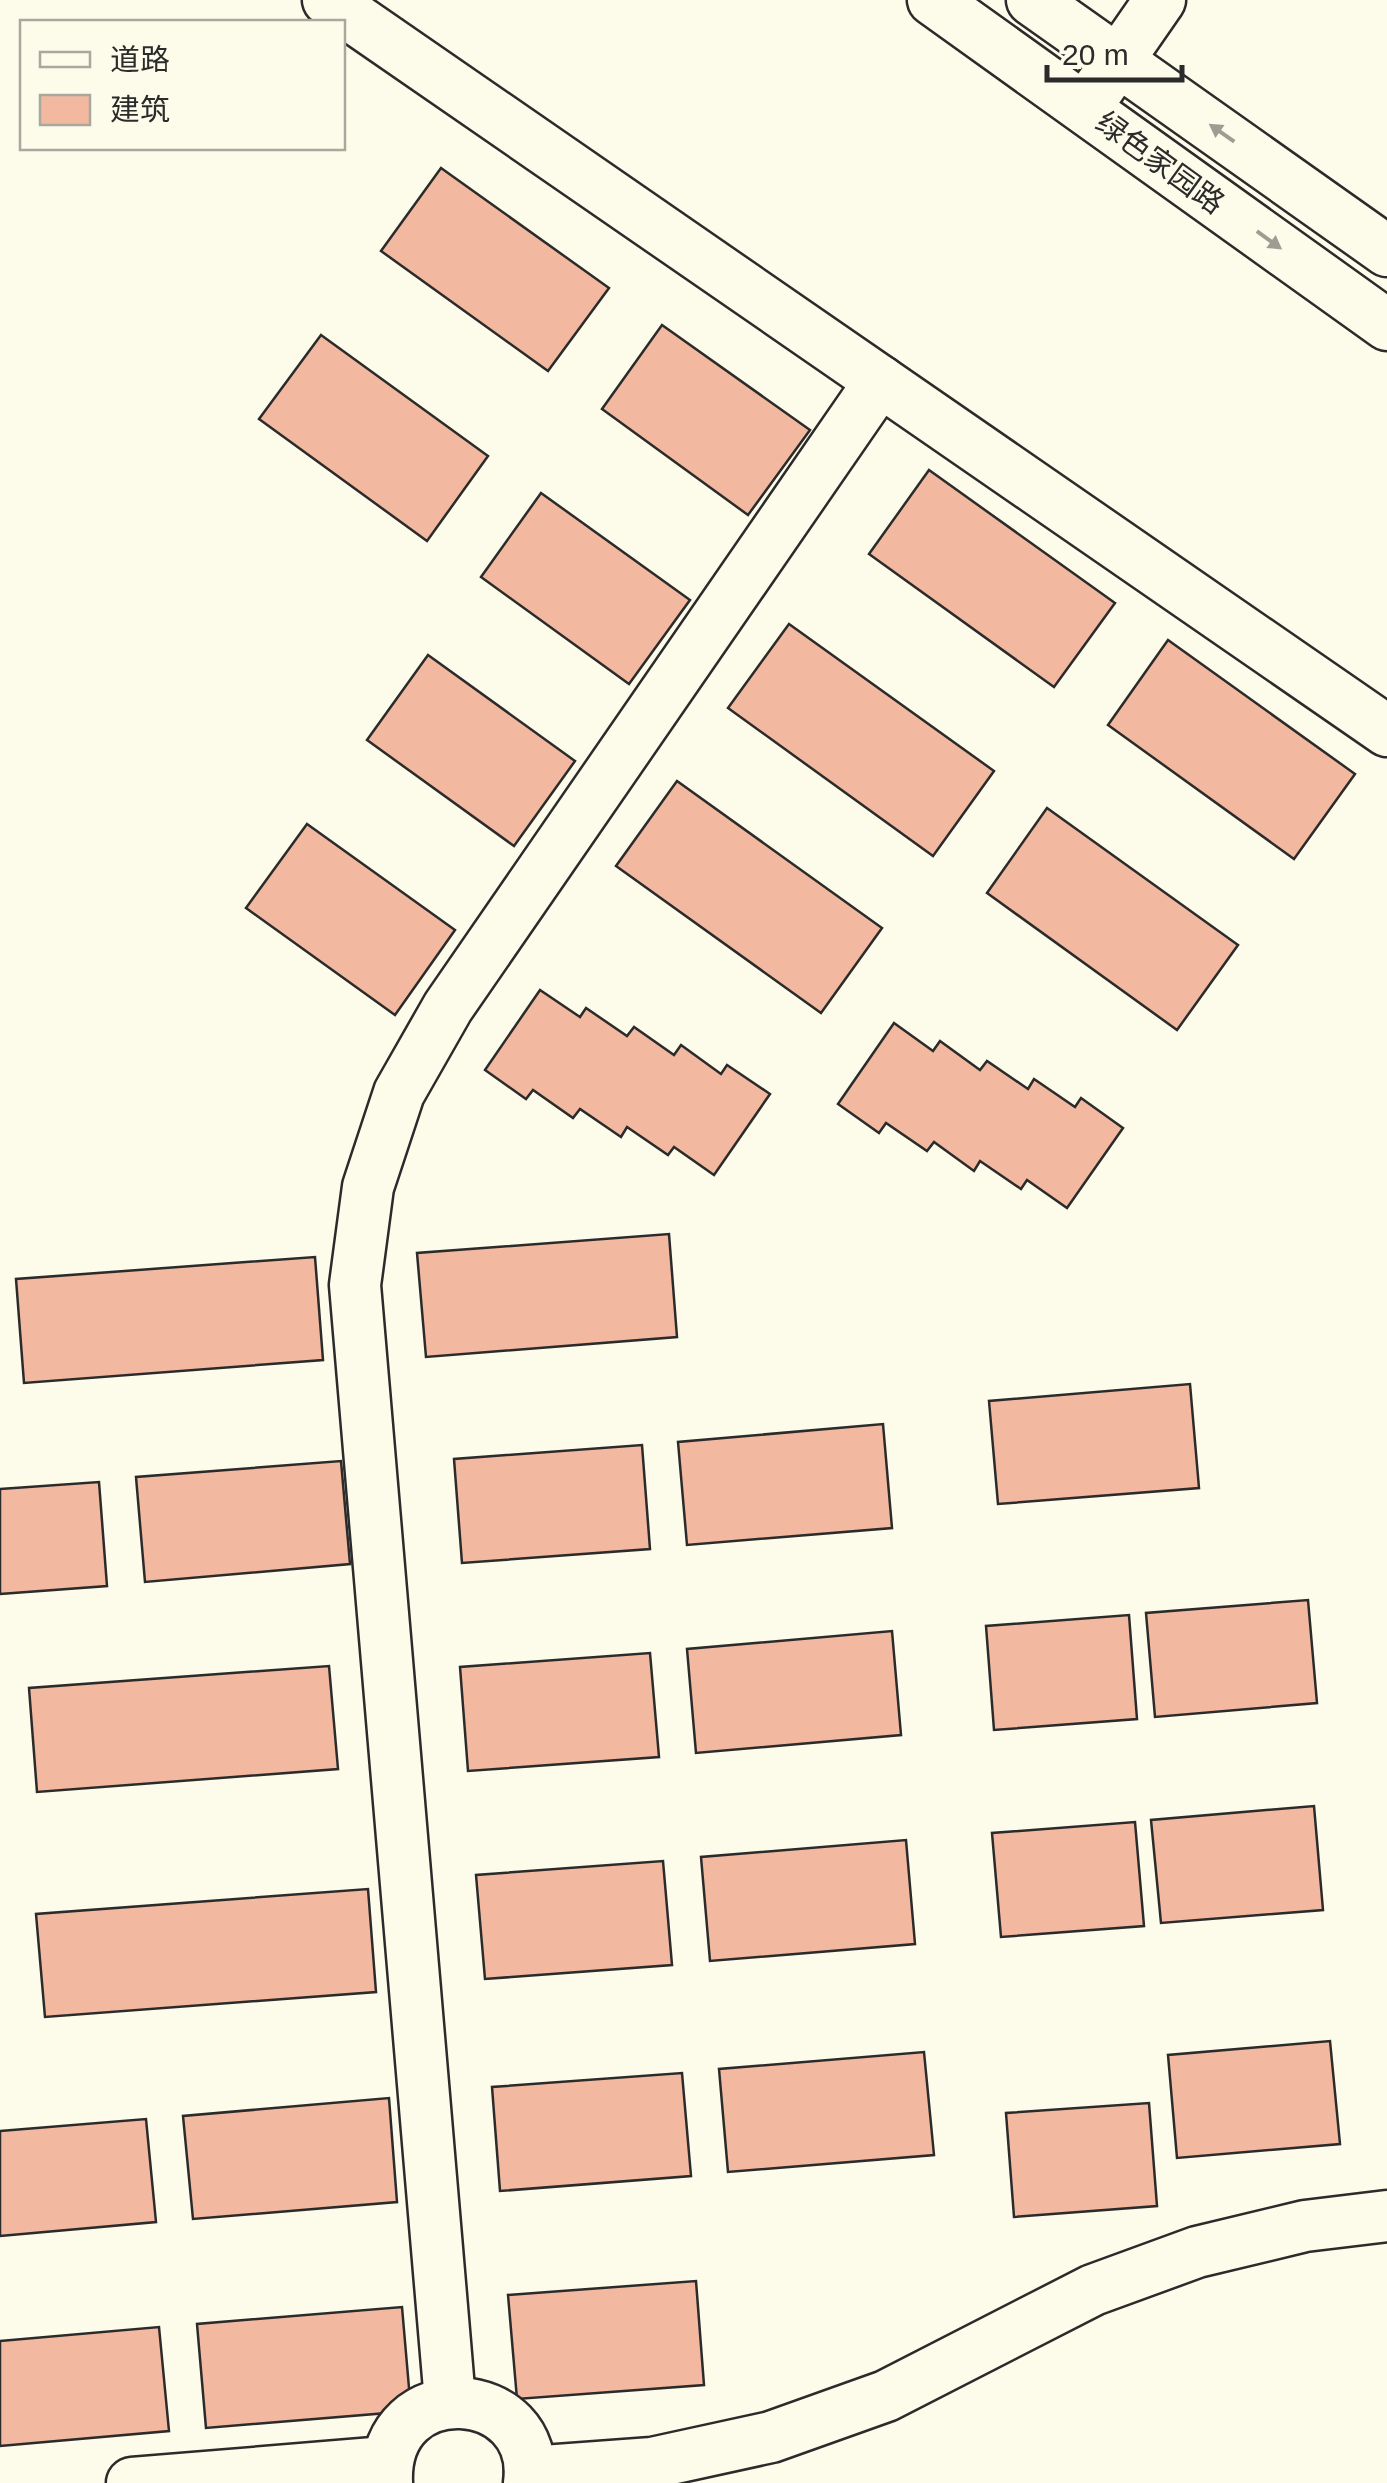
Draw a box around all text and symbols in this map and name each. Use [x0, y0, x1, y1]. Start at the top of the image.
legend [20, 20, 345, 150]
scale bar [1047, 20, 1182, 82]
text: 20 m [1062, 38, 1129, 71]
text: 道路 [110, 43, 170, 76]
text: 建筑 [110, 93, 170, 126]
street label: 绿色家园路 [1090, 105, 1231, 220]
one-way arrow [1209, 124, 1236, 143]
one-way arrow [1255, 230, 1282, 250]

